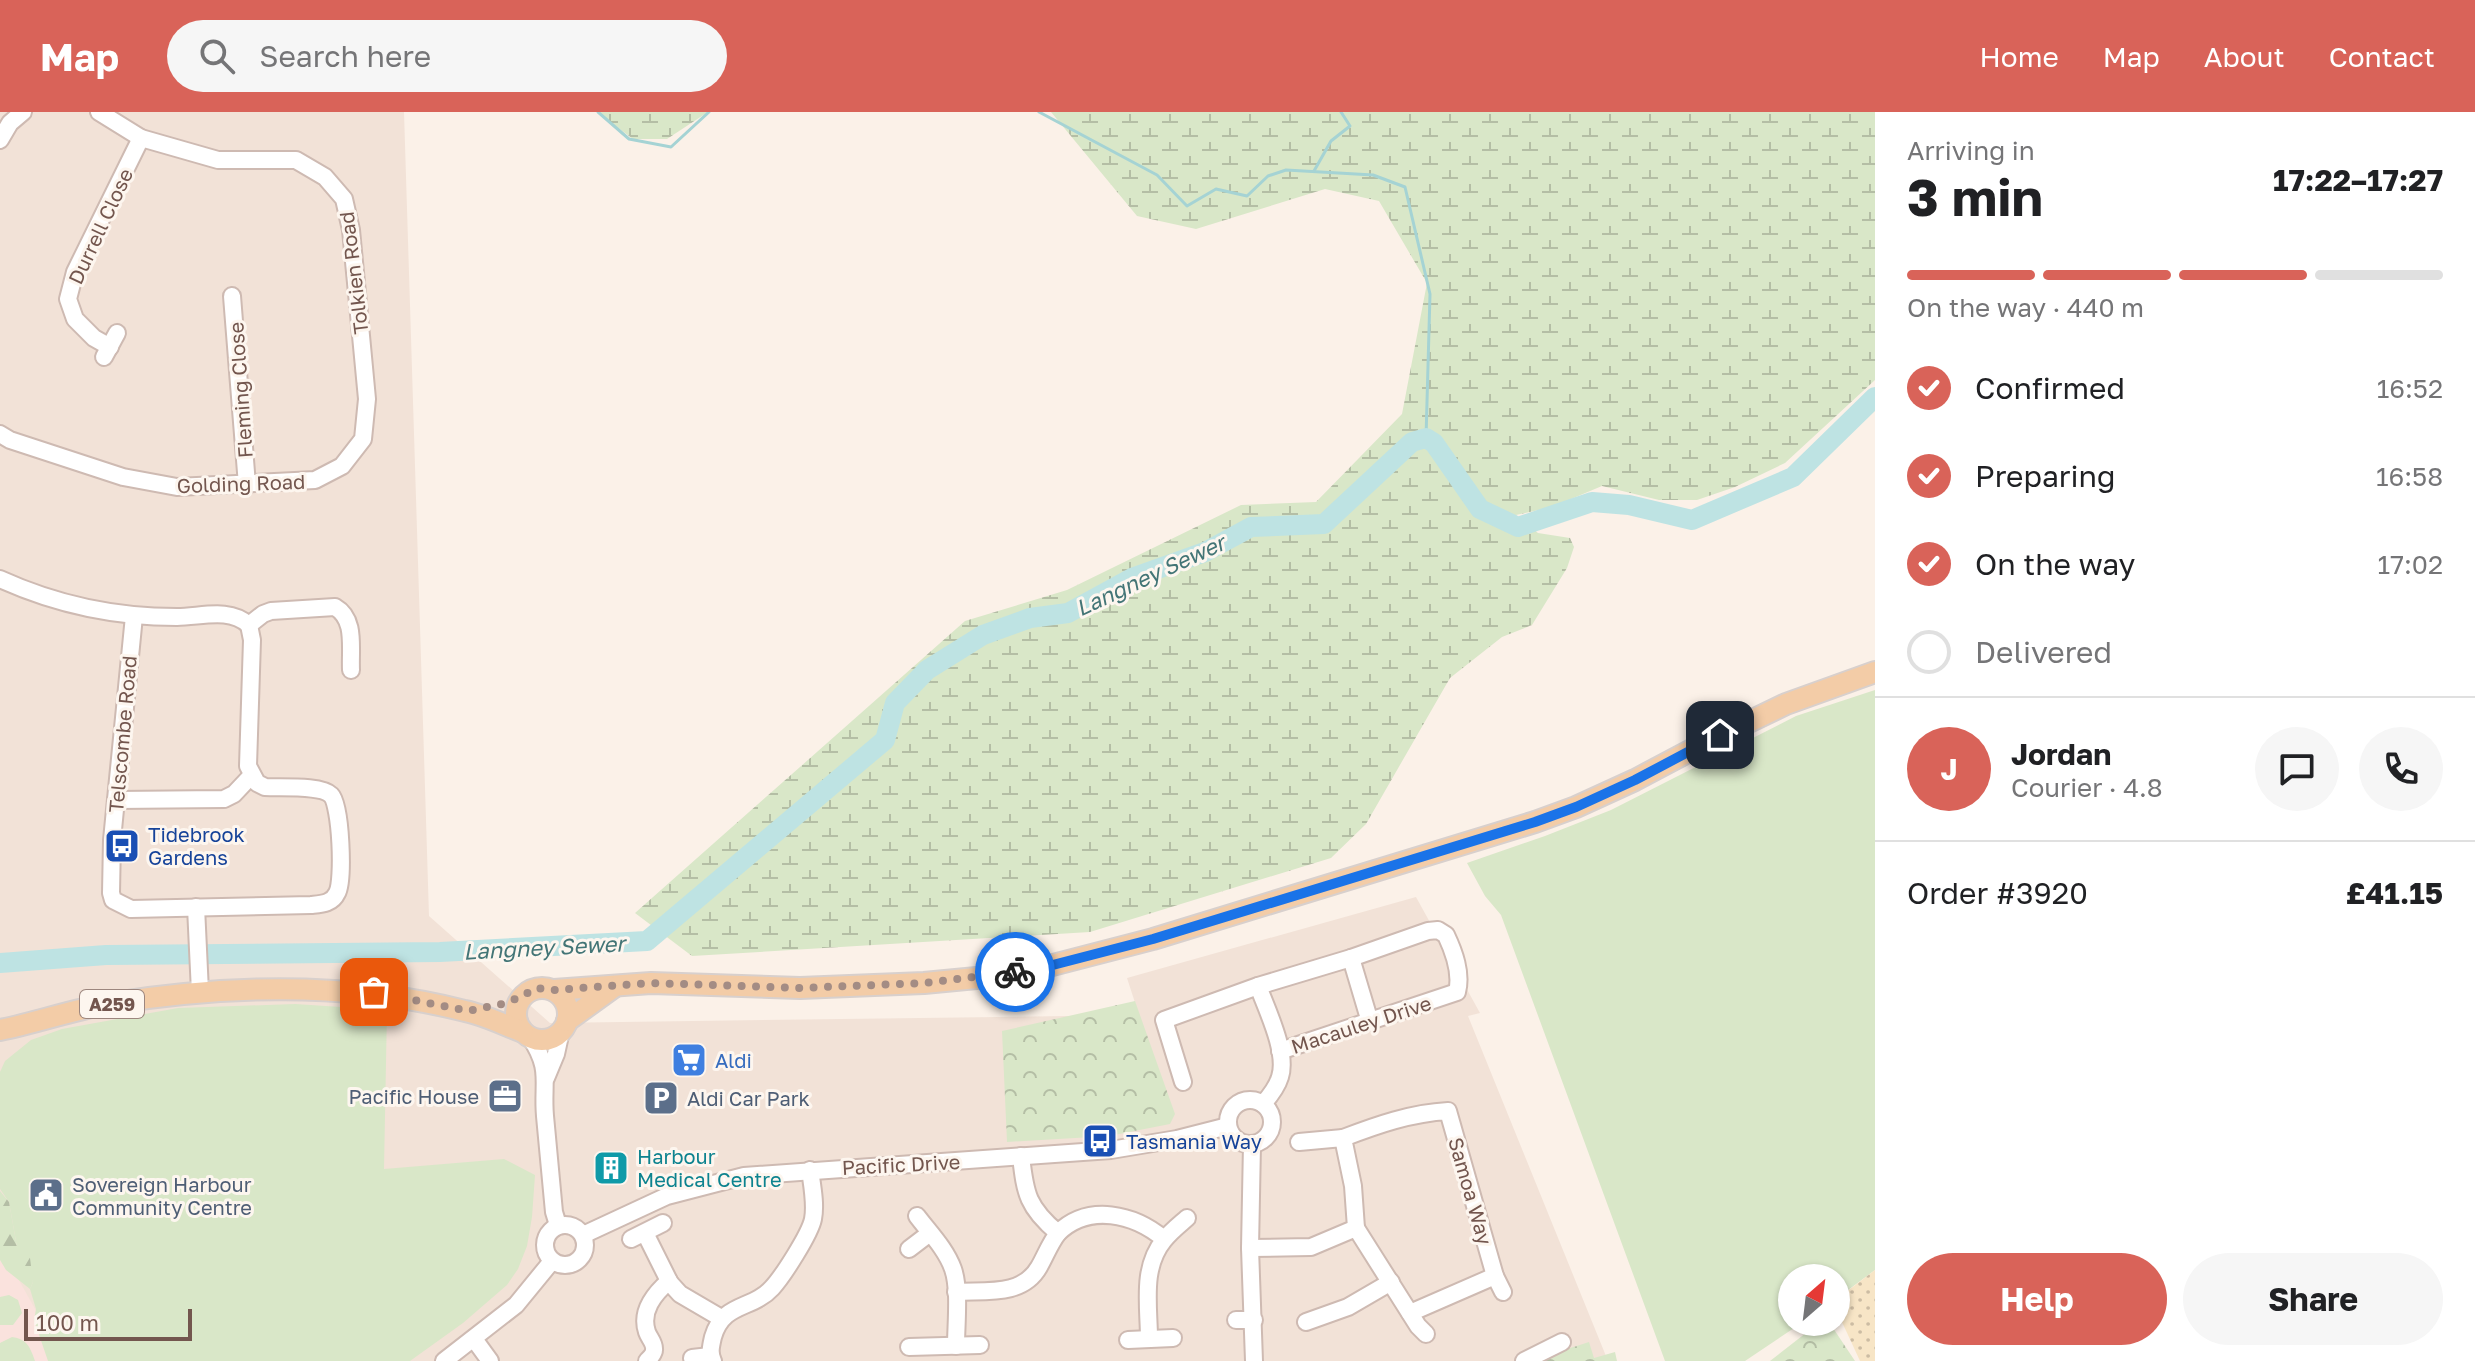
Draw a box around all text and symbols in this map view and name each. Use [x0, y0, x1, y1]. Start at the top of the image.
search box [167, 20, 727, 92]
text: Map [40, 34, 119, 79]
icon: search [195, 34, 239, 78]
text: Search here [259, 38, 431, 74]
text: Home [1980, 40, 2059, 73]
text: Map [2103, 40, 2160, 73]
text: About [2204, 40, 2285, 73]
text: Contact [2329, 40, 2435, 73]
text: Arriving in [1907, 135, 2035, 166]
text: 17:22–17:27 [2273, 162, 2443, 198]
street label: Durrell Close [63, 164, 137, 288]
text: 3 min [1907, 165, 2043, 227]
street label: Tolkien Road [334, 210, 372, 336]
text: On the way · 440 m [1907, 292, 2144, 323]
street label: Fleming Close [223, 321, 257, 459]
icon: check [1907, 366, 1951, 410]
text: Confirmed [1975, 370, 2125, 406]
text: 16:52 [2377, 373, 2443, 404]
icon: check [1907, 454, 1951, 498]
text: Preparing [1975, 458, 2116, 494]
text: 16:58 [2376, 461, 2443, 492]
street label: Golding Road [176, 469, 306, 497]
water label: Langney Sewer [1071, 527, 1232, 621]
icon: check [1907, 542, 1951, 586]
text: On the way [1975, 546, 2135, 582]
text: 17:02 [2378, 549, 2443, 580]
text: Delivered [1975, 634, 2112, 670]
street label: Telscombe Road [103, 654, 141, 814]
pin [1686, 701, 1754, 769]
icon: home [1698, 713, 1742, 757]
button: chat [2255, 727, 2339, 811]
button: phone [2359, 727, 2443, 811]
text: Jordan [2011, 736, 2111, 772]
text: J [1940, 751, 1958, 787]
text: Courier · 4.8 [2011, 772, 2163, 803]
place label: Tidebrook Gardens [148, 822, 245, 869]
bus stop icon: Tidebrook Gardens [103, 827, 141, 865]
text: Order #3920 [1907, 875, 2088, 911]
text: £41.15 [2346, 875, 2443, 911]
water label: Langney Sewer [463, 929, 629, 965]
courier [975, 932, 1055, 1012]
icon: bike [993, 950, 1037, 994]
pin [340, 958, 408, 1026]
icon: bag [352, 970, 396, 1014]
road number: A259 [80, 990, 144, 1018]
street label: Macauley Drive [1288, 990, 1434, 1058]
supermarket icon: Aldi [670, 1041, 708, 1079]
place label: Aldi [715, 1048, 752, 1072]
office icon: Pacific House [486, 1077, 524, 1115]
parking icon: Aldi Car Park [642, 1079, 680, 1117]
place label: Pacific House [348, 1084, 479, 1108]
place label: Aldi Car Park [687, 1086, 810, 1110]
bus stop icon: Tasmania Way [1081, 1122, 1119, 1160]
place label: Tasmania Way [1126, 1129, 1262, 1153]
street label: Samoa Way [1444, 1135, 1498, 1247]
place label: Harbour Medical Centre [637, 1144, 782, 1191]
building icon: Harbour Medical Centre [592, 1149, 630, 1187]
street label: Pacific Drive [841, 1149, 961, 1179]
place label: Sovereign Harbour Community Centre [72, 1172, 252, 1219]
public building icon: Sovereign Harbour Community Centre [27, 1176, 65, 1214]
button: Help [1907, 1253, 2167, 1345]
button: Share [2183, 1253, 2443, 1345]
north arrow [1778, 1264, 1850, 1336]
map controls [1778, 1264, 1850, 1336]
scale bar [24, 1305, 192, 1341]
text: 100 m [36, 1309, 99, 1336]

